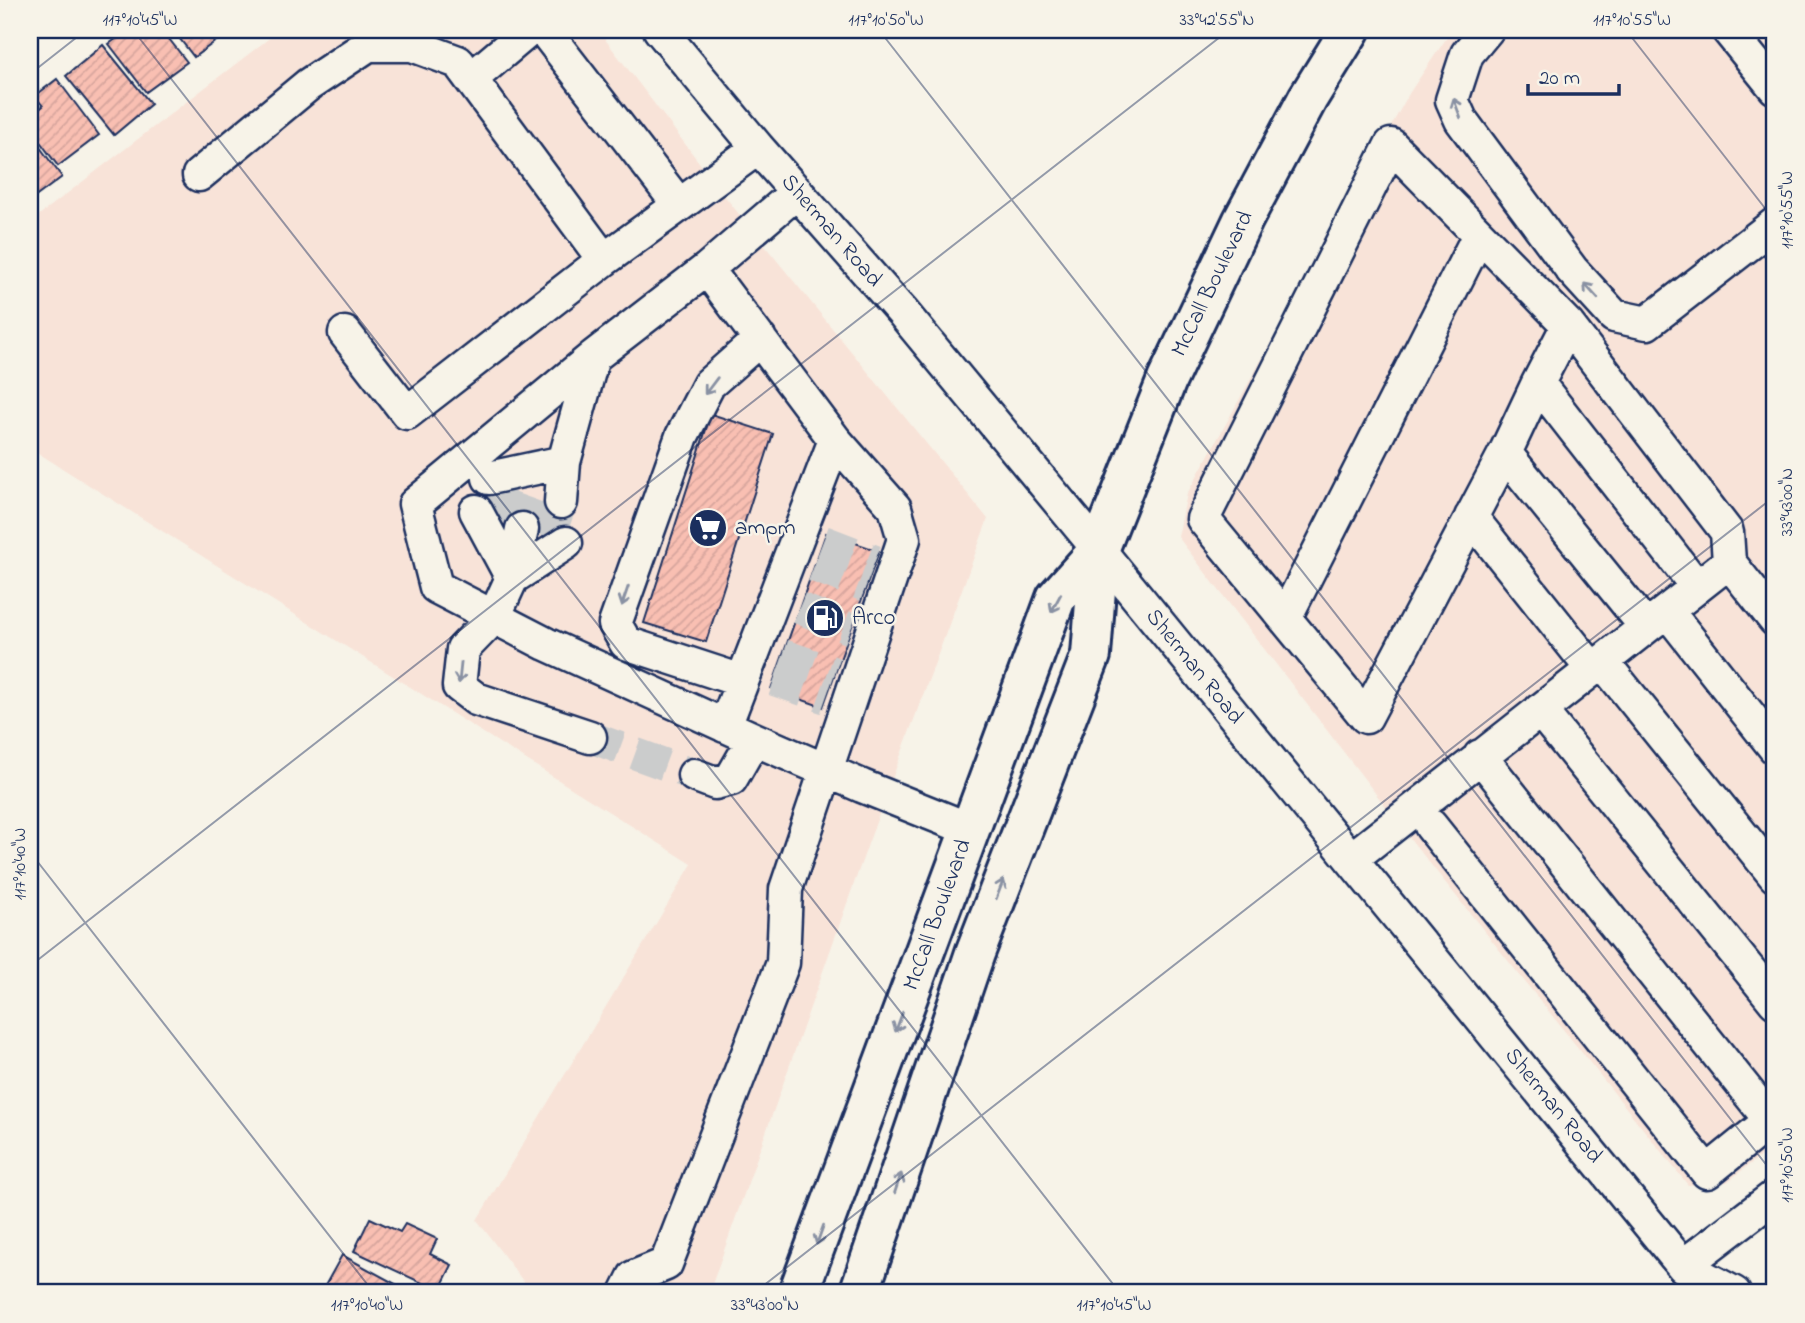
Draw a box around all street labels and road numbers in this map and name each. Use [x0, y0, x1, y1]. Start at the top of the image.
street label: Sherman Road [772, 167, 890, 295]
street label: McCall Boulevard [1163, 205, 1263, 363]
street label: Sherman Road [1137, 602, 1251, 732]
street label: McCall Boulevard [895, 835, 981, 995]
street label: Sherman Road [1496, 1041, 1610, 1171]

